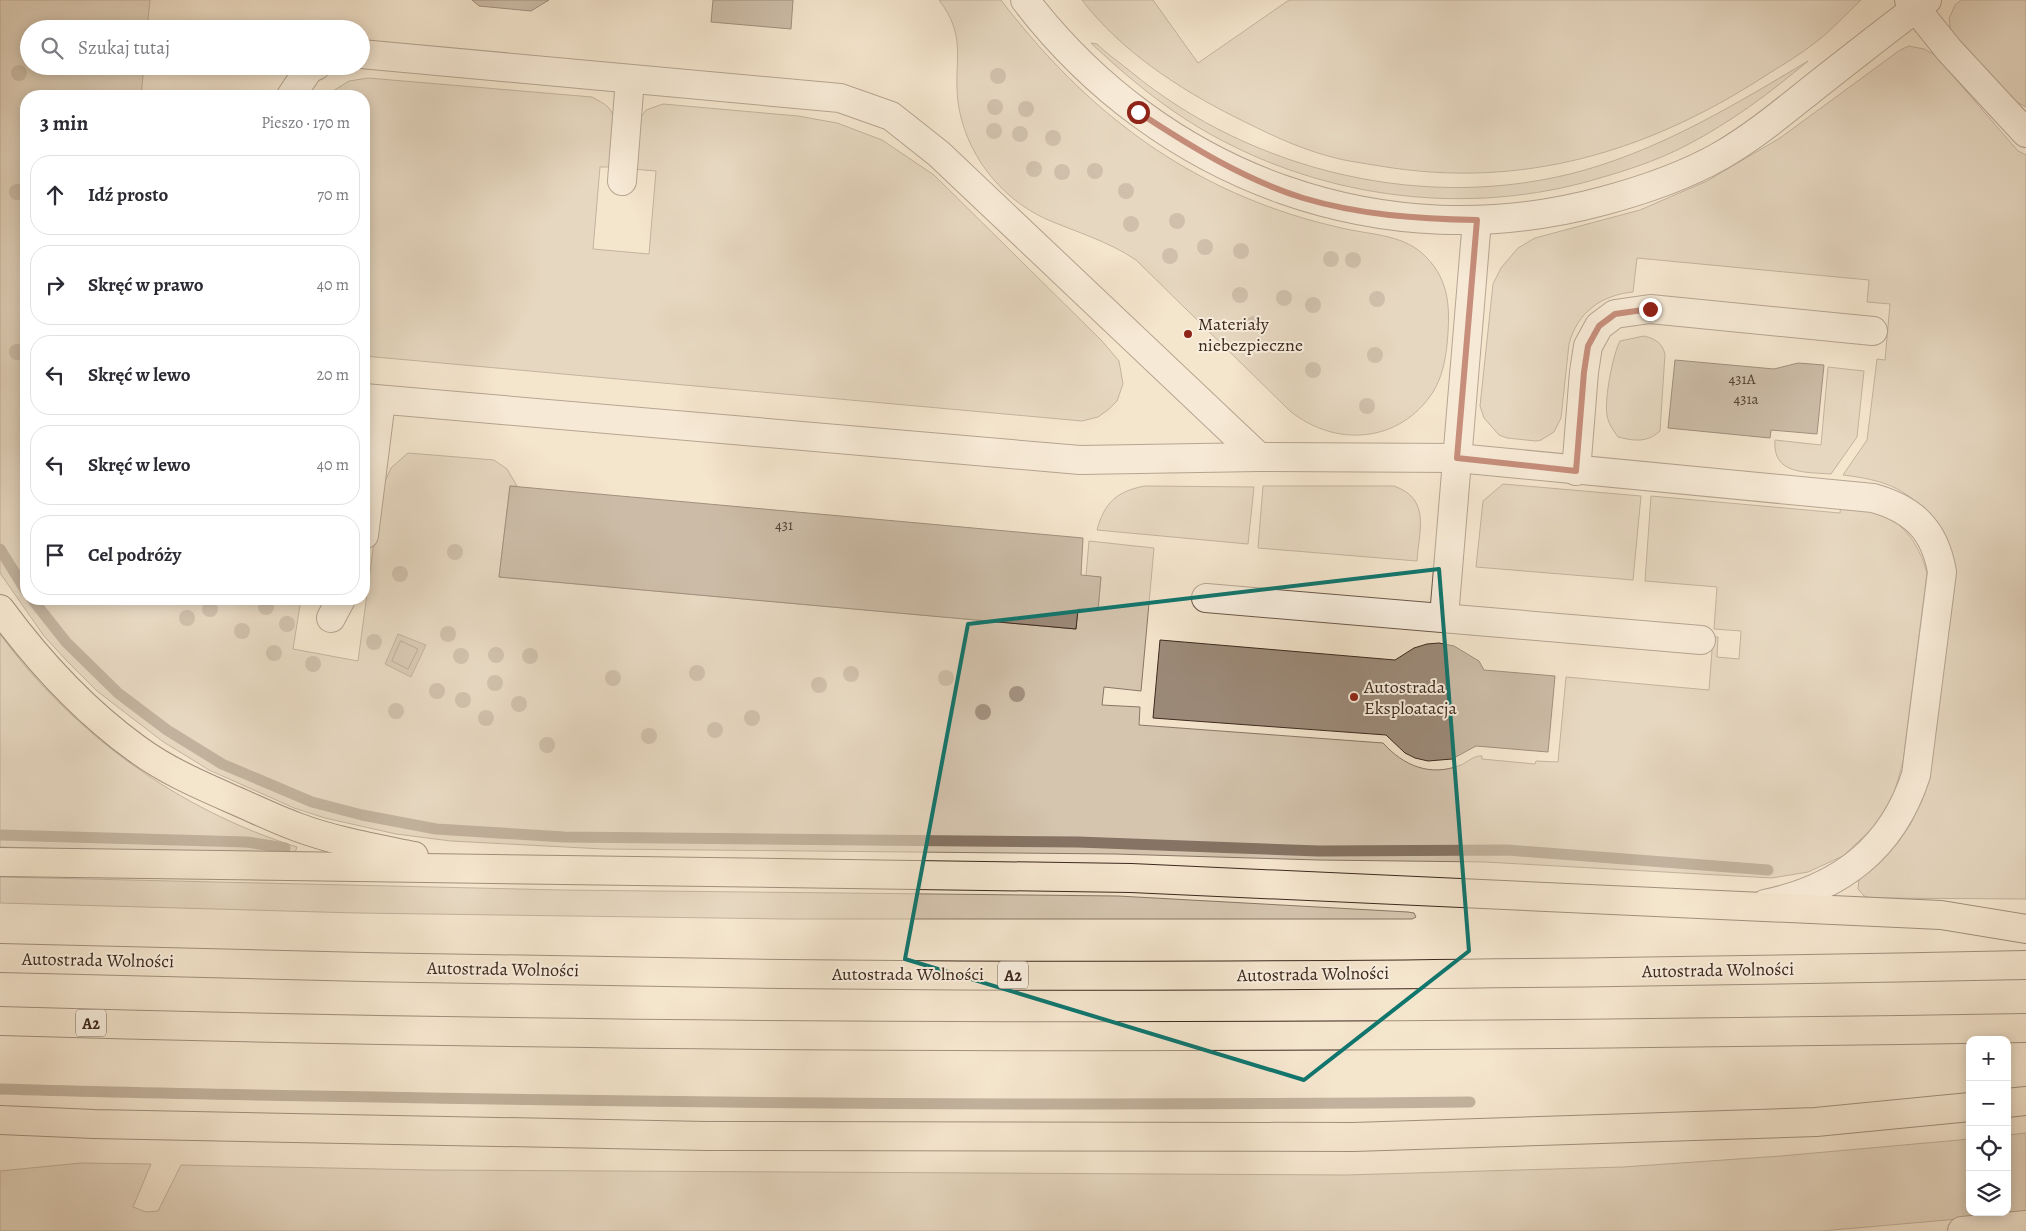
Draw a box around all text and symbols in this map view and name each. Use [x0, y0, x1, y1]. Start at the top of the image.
search box [20, 20, 370, 75]
icon: search [38, 34, 66, 62]
text: Szukaj tutaj [78, 35, 170, 61]
route start [1127, 101, 1150, 124]
text: 3 min [40, 109, 88, 137]
text: Pieszo · 170 m [261, 112, 350, 134]
icon: ahead [41, 181, 69, 209]
text: Idź prosto [88, 182, 168, 208]
text: 70 m [317, 184, 349, 206]
icon: right [41, 271, 69, 299]
text: Skręć w prawo [88, 272, 203, 298]
text: 40 m [317, 274, 349, 296]
route end [1639, 298, 1662, 321]
place label: Materiały niebezpieczne [1198, 312, 1303, 357]
marker: Materiały niebezpieczne [1182, 328, 1194, 340]
icon: left [41, 361, 69, 389]
text: Skręć w lewo [88, 362, 191, 388]
text: 20 m [316, 364, 349, 386]
house number: 431A [1729, 369, 1756, 389]
house number: 431a [1733, 389, 1759, 409]
icon: left [41, 451, 69, 479]
text: Skręć w lewo [88, 452, 191, 478]
text: 40 m [317, 454, 349, 476]
house number: 431 [775, 515, 793, 535]
icon: arrive [41, 541, 69, 569]
text: Cel podróży [88, 542, 181, 568]
place label: Autostrada Eksploatacja [1363, 675, 1458, 720]
marker: Autostrada Eksploatacja [1348, 691, 1360, 703]
street label: Autostrada Wolności [21, 947, 174, 973]
street label: Autostrada Wolności [426, 956, 579, 982]
street label: Autostrada Wolności [1641, 957, 1794, 983]
street label: Autostrada Wolności [1236, 961, 1389, 987]
street label: Autostrada Wolności [831, 962, 984, 986]
road number: A2 [998, 962, 1028, 988]
road number: A2 [76, 1010, 106, 1036]
map controls [1966, 1036, 2011, 1216]
button: + [1966, 1036, 2011, 1081]
button: − [1966, 1081, 2011, 1126]
button: locate [1966, 1126, 2011, 1171]
button: layers [1966, 1171, 2011, 1216]

